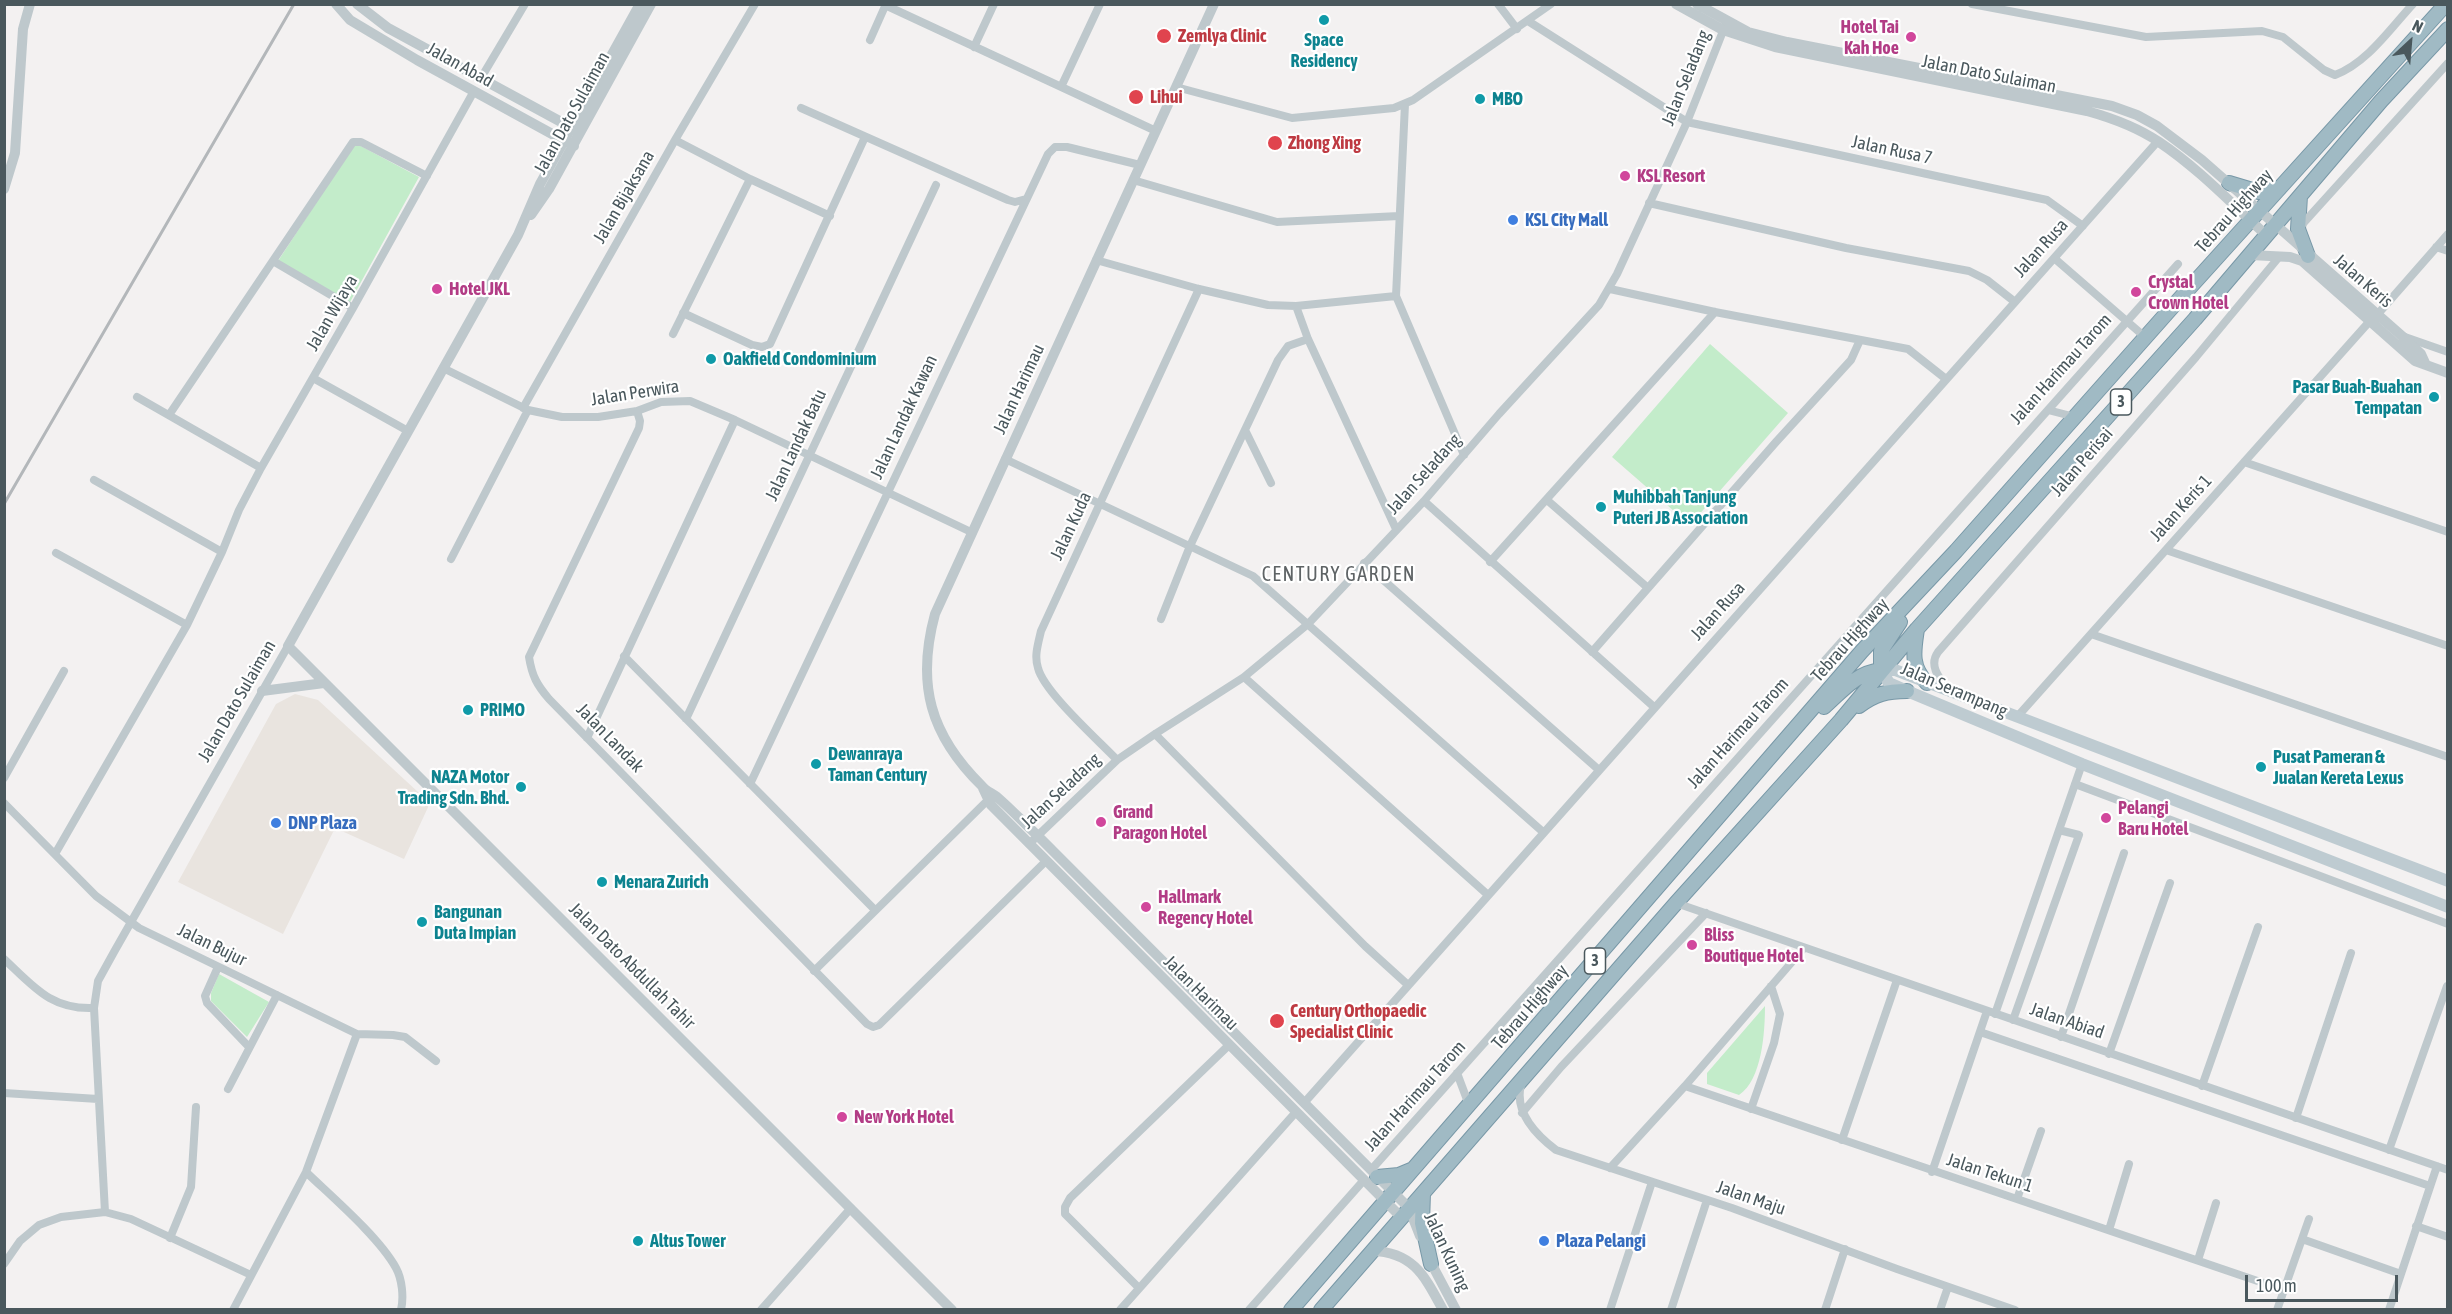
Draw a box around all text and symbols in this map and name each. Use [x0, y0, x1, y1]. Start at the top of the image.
north arrow [2380, 12, 2440, 72]
marker: Space Residency [1317, 13, 1331, 27]
place label: Hotel Tai Kah Hoe [1841, 16, 1899, 58]
text: N [2410, 16, 2426, 36]
place label: Zemlya Clinic [1178, 25, 1266, 47]
marker: Zemlya Clinic [1155, 27, 1173, 45]
street label: Jalan Seladang [1657, 27, 1715, 129]
place label: Space Residency [1290, 29, 1358, 72]
marker: Hotel Tai Kah Hoe [1904, 30, 1918, 44]
street label: Jalan Abad [423, 38, 497, 92]
street label: Jalan Dato Sulaiman [529, 48, 615, 178]
street label: Jalan Dato Sulaiman [1920, 50, 2058, 98]
place label: Lihui [1150, 86, 1183, 108]
marker: Lihui [1127, 88, 1145, 106]
place label: MBO [1492, 88, 1523, 110]
marker: MBO [1473, 92, 1487, 106]
street label: Jalan Rusa 7 [1850, 131, 1934, 169]
place label: Zhong Xing [1288, 132, 1361, 154]
marker: Zhong Xing [1266, 134, 1284, 152]
street label: Jalan Bijaksana [589, 147, 659, 247]
place label: KSL Resort [1637, 165, 1705, 187]
street label: Tebrau Highway [2191, 165, 2277, 257]
marker: KSL Resort [1618, 169, 1632, 183]
place label: KSL City Mall [1525, 209, 1608, 231]
marker: KSL City Mall [1506, 213, 1520, 227]
street label: Jalan Rusa [2009, 214, 2073, 282]
street label: Jalan Keris [2329, 250, 2397, 312]
street label: Jalan Wijaya [302, 271, 362, 355]
place label: Crystal Crown Hotel [2148, 271, 2228, 314]
place label: Hotel JKL [449, 278, 510, 300]
marker: Hotel JKL [430, 282, 444, 296]
marker: Crystal Crown Hotel [2129, 285, 2143, 299]
street label: Jalan Harimau Tarom [2006, 309, 2116, 429]
street label: Jalan Harimau [989, 341, 1049, 437]
place label: Oakfield Condominium [723, 348, 877, 370]
marker: Oakfield Condominium [704, 352, 718, 366]
street label: Jalan Landak Kawan [866, 352, 942, 482]
street label: Jalan Perwira [589, 375, 681, 411]
place label: Pasar Buah-Buahan Tempatan [2292, 376, 2422, 418]
street label: Jalan Landak Batu [761, 386, 831, 504]
road number: 3 [2110, 389, 2132, 415]
marker: Pasar Buah-Buahan Tempatan [2427, 390, 2441, 404]
street label: Jalan Perisai [2046, 423, 2118, 501]
street label: Jalan Seladang [1382, 429, 1466, 519]
street label: Jalan Keris 1 [2146, 470, 2216, 546]
place label: Muhibbah Tanjung Puteri JB Association [1613, 486, 1748, 528]
street label: Jalan Kuda [1046, 488, 1096, 564]
marker: Muhibbah Tanjung Puteri JB Association [1594, 500, 1608, 514]
district label: CENTURY GARDEN [1262, 563, 1416, 587]
street label: Jalan Rusa [1686, 577, 1750, 645]
street label: Tebrau Highway [1807, 594, 1893, 686]
street label: Jalan Dato Sulaiman [194, 637, 280, 765]
street label: Jalan Serampang [1897, 658, 2011, 722]
street label: Jalan Harimau Tarom [1683, 673, 1793, 793]
place label: PRIMO [480, 699, 525, 721]
street label: Jalan Landak [572, 699, 648, 777]
marker: PRIMO [461, 703, 475, 717]
place label: Dewanraya Taman Century [828, 743, 927, 786]
place label: Pusat Pameran & Jualan Kereta Lexus [2273, 746, 2404, 789]
street label: Jalan Seladang [1017, 749, 1105, 833]
marker: Dewanraya Taman Century [809, 757, 823, 771]
marker: Pusat Pameran & Jualan Kereta Lexus [2254, 760, 2268, 774]
place label: NAZA Motor Trading Sdn. Bhd. [398, 766, 509, 808]
marker: NAZA Motor Trading Sdn. Bhd. [514, 780, 528, 794]
place label: Pelangi Baru Hotel [2118, 797, 2188, 840]
place label: Grand Paragon Hotel [1113, 801, 1207, 844]
marker: Pelangi Baru Hotel [2099, 811, 2113, 825]
place label: DNP Plaza [288, 812, 357, 834]
marker: Grand Paragon Hotel [1094, 815, 1108, 829]
marker: DNP Plaza [269, 816, 283, 830]
place label: Menara Zurich [614, 871, 709, 893]
marker: Menara Zurich [595, 875, 609, 889]
place label: Hallmark Regency Hotel [1158, 886, 1253, 928]
street label: Jalan Dato Abdullah Tahir [564, 898, 700, 1034]
marker: Hallmark Regency Hotel [1139, 900, 1153, 914]
place label: Bangunan Duta Impian [434, 901, 516, 944]
marker: Bangunan Duta Impian [415, 915, 429, 929]
street label: Jalan Bujur [174, 919, 250, 971]
place label: Bliss Boutique Hotel [1704, 924, 1804, 966]
marker: Bliss Boutique Hotel [1685, 938, 1699, 952]
road number: 3 [1584, 948, 1606, 974]
street label: Jalan Harimau [1159, 951, 1243, 1035]
street label: Tebrau Highway [1487, 960, 1573, 1054]
street label: Jalan Abiad [2027, 998, 2107, 1044]
place label: Century Orthopaedic Specialist Clinic [1290, 1000, 1426, 1042]
marker: Century Orthopaedic Specialist Clinic [1268, 1012, 1286, 1030]
street label: Jalan Harimau Tarom [1360, 1036, 1470, 1156]
place label: New York Hotel [854, 1106, 954, 1128]
marker: New York Hotel [835, 1110, 849, 1124]
street label: Jalan Tekun 1 [1944, 1149, 2036, 1197]
street label: Jalan Maju [1714, 1176, 1788, 1220]
street label: Jalan Kuning [1419, 1209, 1475, 1295]
place label: Altus Tower [650, 1230, 725, 1252]
place label: Plaza Pelangi [1556, 1230, 1646, 1252]
marker: Altus Tower [631, 1234, 645, 1248]
marker: Plaza Pelangi [1537, 1234, 1551, 1248]
scale bar [2248, 1263, 2401, 1301]
text: 100 m [2256, 1275, 2297, 1296]

